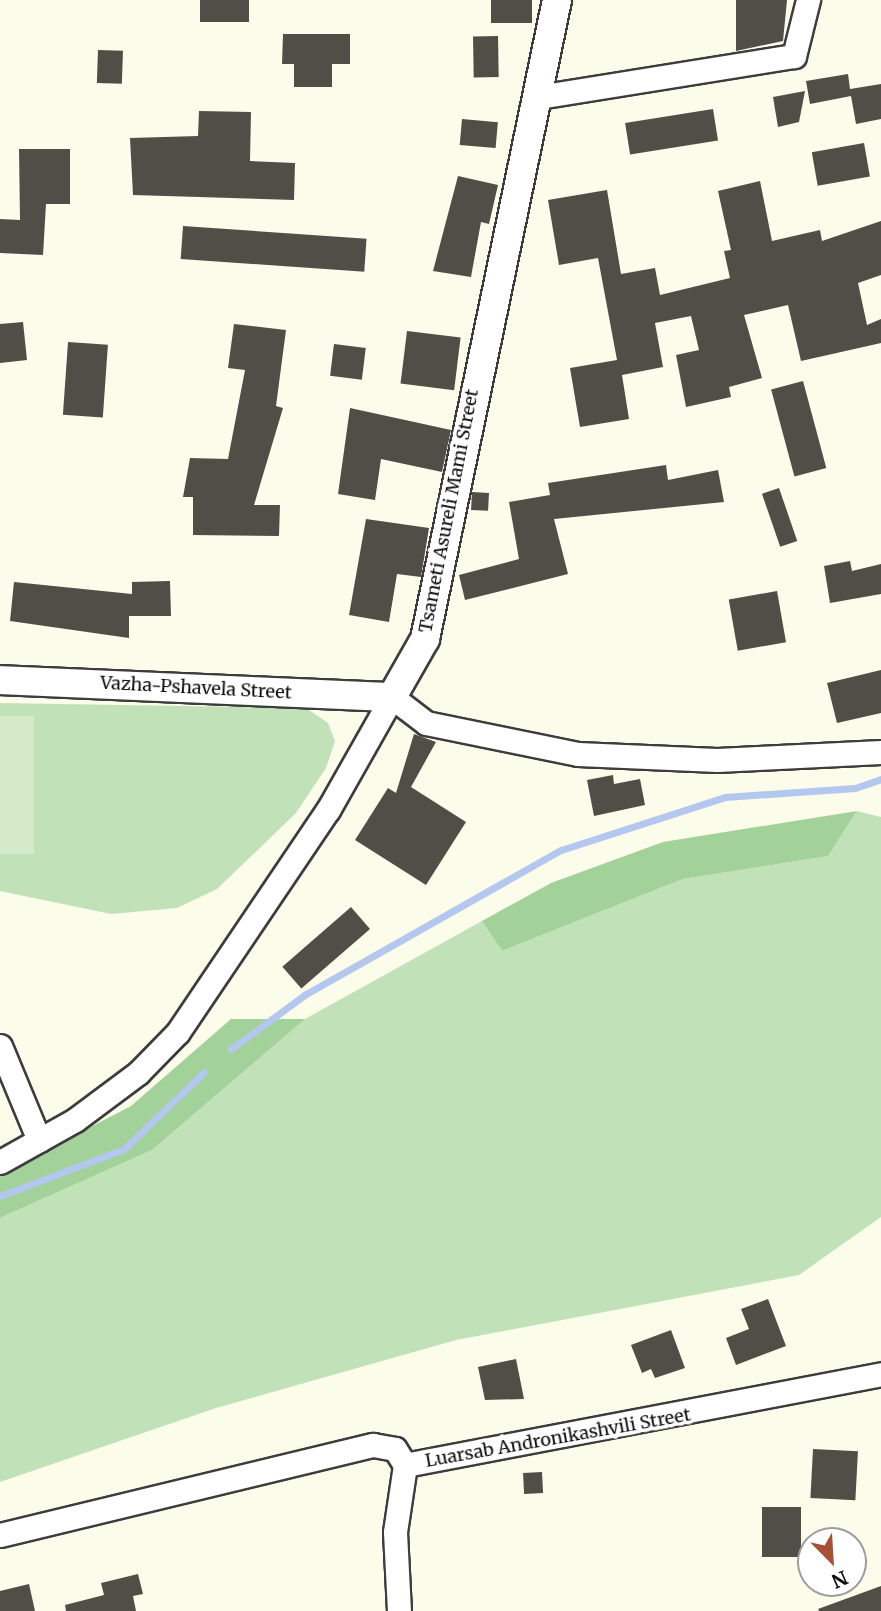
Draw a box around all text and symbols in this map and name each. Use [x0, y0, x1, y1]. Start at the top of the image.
street label: Tsameti Asureli Mami Street [415, 387, 483, 635]
street label: Vazha-Pshavela Street [100, 672, 292, 704]
street label: Luarsab Andronikashvili Street [424, 1404, 692, 1472]
north arrow [797, 1527, 867, 1597]
text: N [828, 1565, 851, 1593]

